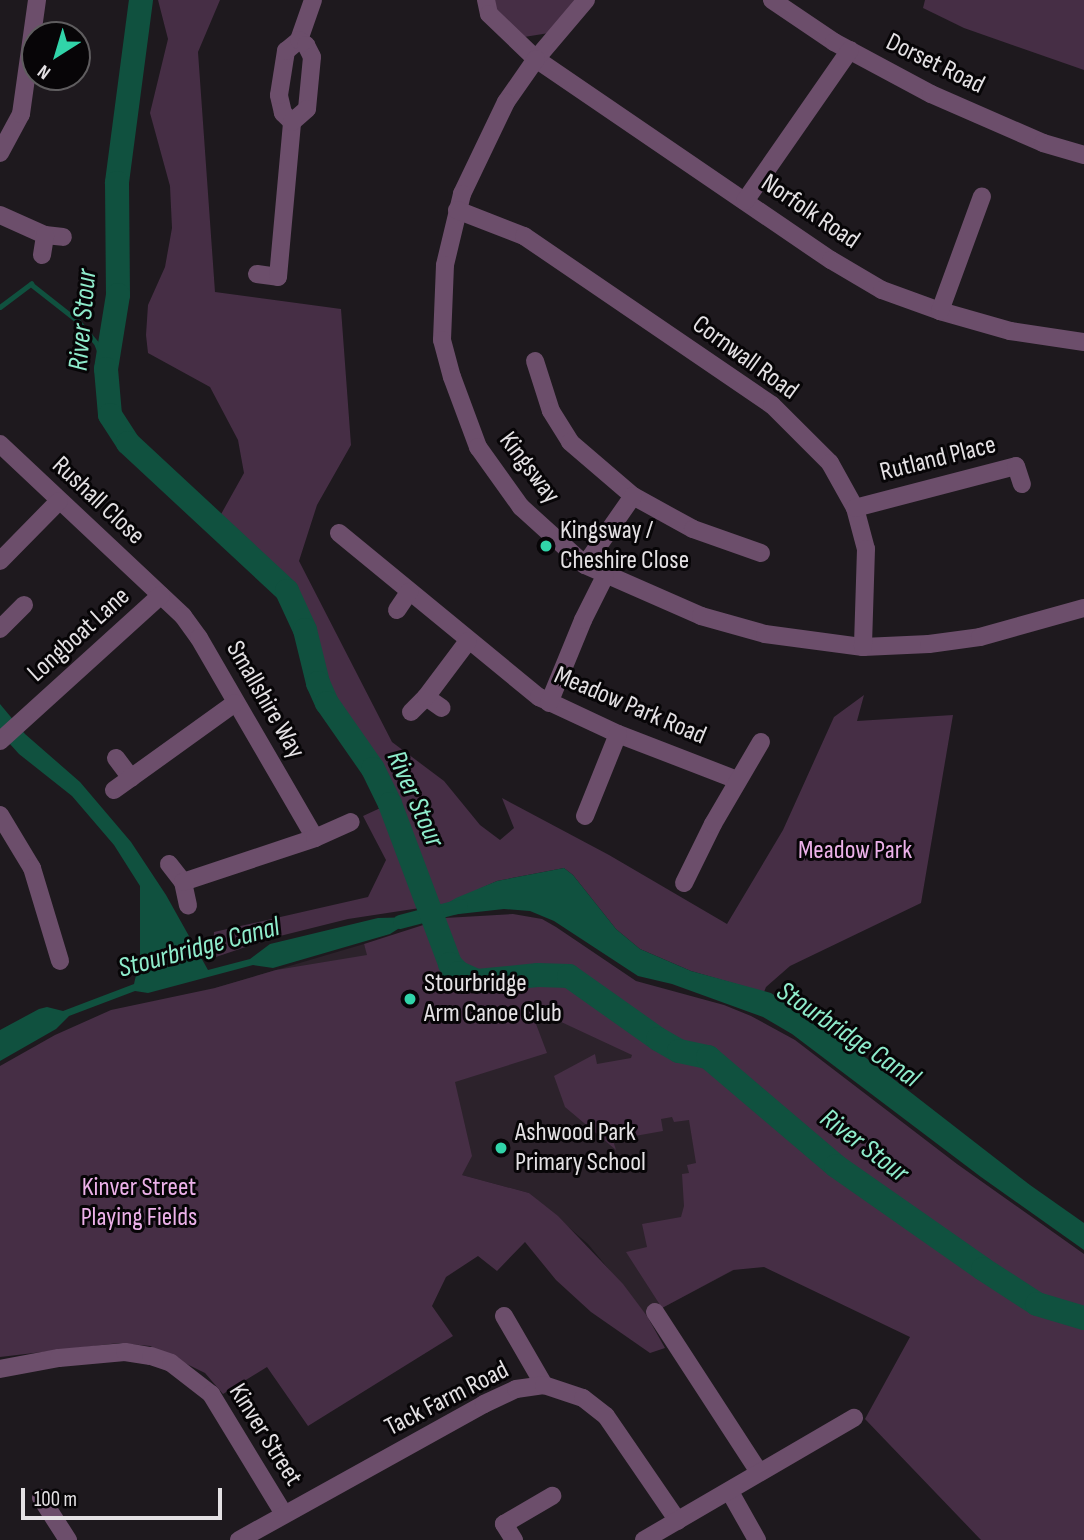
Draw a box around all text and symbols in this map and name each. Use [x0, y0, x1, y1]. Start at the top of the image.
north arrow [21, 21, 91, 91]
street label: Dorset Road [881, 27, 989, 101]
text: N [33, 59, 55, 84]
street label: Norfolk Road [755, 168, 865, 256]
water label: River Stour [62, 268, 104, 372]
street label: Cornwall Road [686, 309, 804, 407]
street label: Kingsway [492, 426, 566, 510]
street label: Rutland Place [877, 430, 999, 488]
street label: Rushall Close [45, 450, 151, 552]
place label: Kingsway / Cheshire Close [560, 515, 689, 576]
marker: Kingsway / Cheshire Close [538, 538, 554, 554]
street label: Longboat Lane [22, 581, 136, 689]
street label: Smallshire Way [219, 636, 311, 764]
street label: Meadow Park Road [550, 660, 710, 752]
water label: River Stour [379, 746, 451, 852]
park label: Meadow Park [798, 835, 912, 867]
water label: Stourbridge Canal [115, 910, 283, 986]
place label: Stourbridge Arm Canoe Club [424, 968, 562, 1030]
water label: Stourbridge Canal [770, 975, 926, 1095]
marker: Stourbridge Arm Canoe Club [402, 991, 418, 1007]
water label: River Stour [813, 1102, 915, 1190]
place label: Ashwood Park Primary School [515, 1117, 646, 1178]
marker: Ashwood Park Primary School [493, 1140, 509, 1156]
park label: Kinver Street Playing Fields [81, 1172, 197, 1234]
street label: Tack Farm Road [380, 1355, 514, 1443]
street label: Kinver Street [221, 1378, 309, 1492]
scale bar [24, 1474, 226, 1518]
text: 100 m [34, 1487, 77, 1512]

